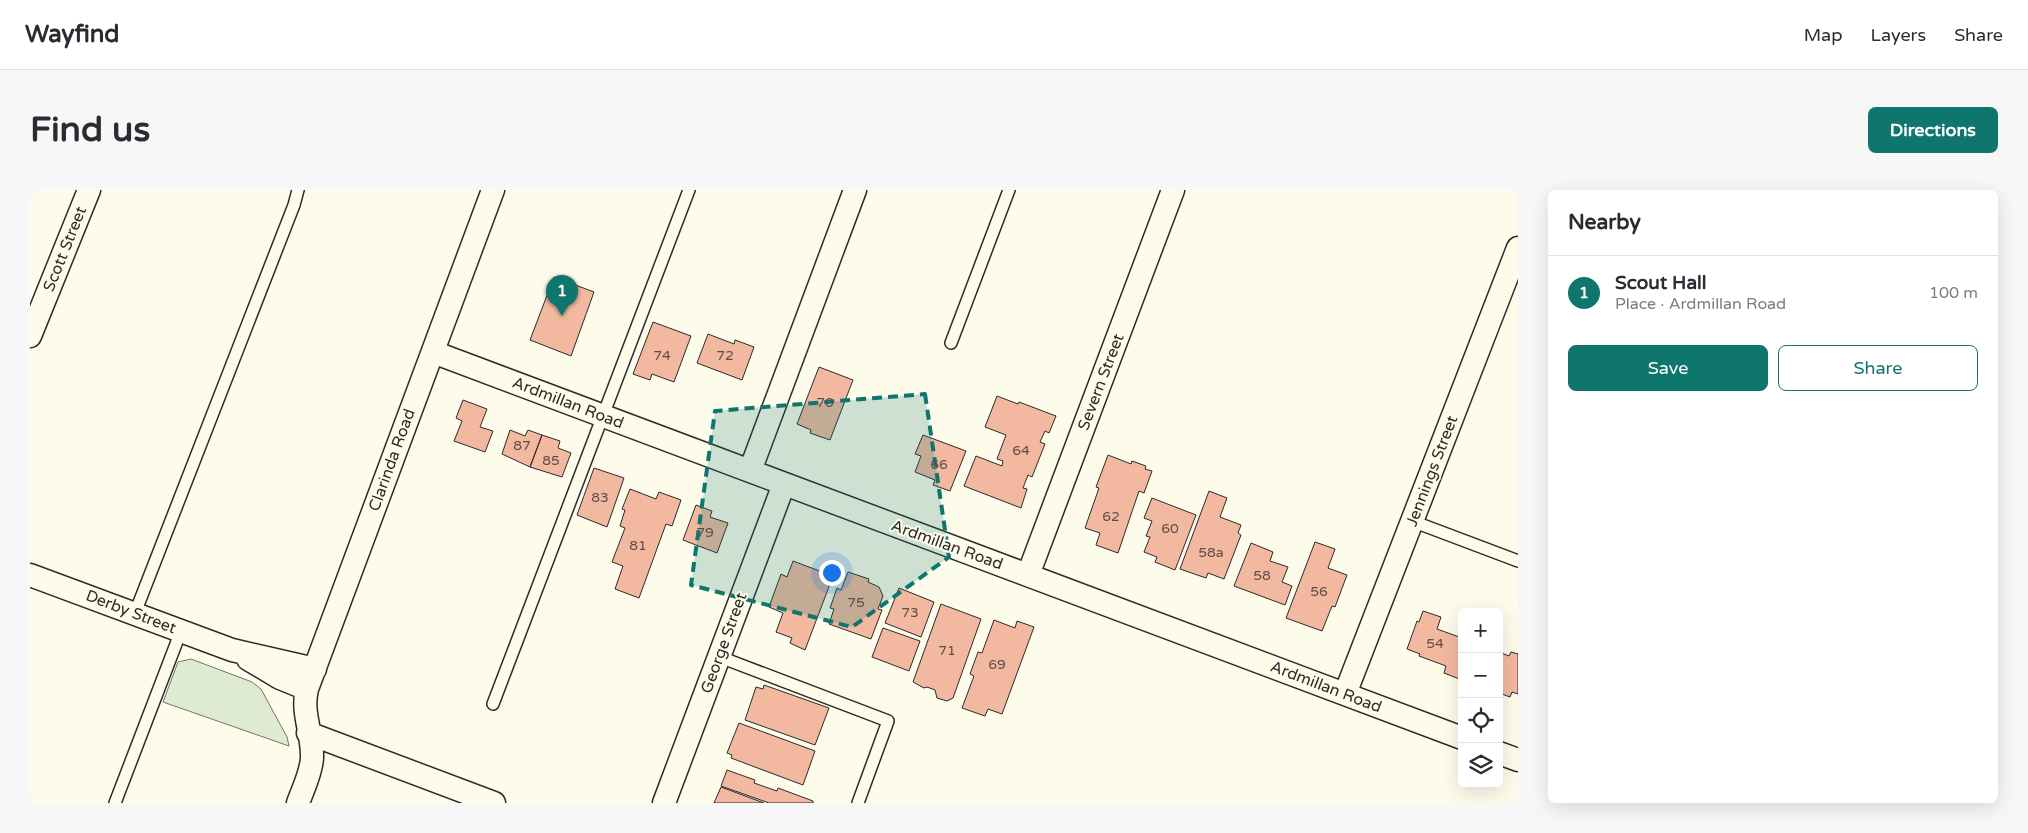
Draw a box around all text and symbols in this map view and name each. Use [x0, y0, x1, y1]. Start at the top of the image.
text: Wayfind [25, 20, 120, 49]
text: Map [1804, 24, 1843, 46]
text: Layers [1871, 24, 1926, 46]
text: Share [1954, 24, 2003, 46]
button: Directions [1868, 107, 1998, 153]
text: Find us [30, 109, 150, 151]
street label: Scott Street [39, 203, 91, 295]
text: Nearby [1568, 210, 1641, 235]
text: Scout Hall [1615, 272, 1707, 294]
pin: 1 [546, 275, 578, 316]
text: 1 [1579, 283, 1589, 303]
text: 100 m [1929, 283, 1978, 303]
text: Place · Ardmillan Road [1615, 294, 1786, 314]
street label: Severn Street [1073, 331, 1129, 433]
button: Save [1568, 345, 1768, 391]
button: Share [1778, 345, 1978, 391]
house number: 74 [653, 347, 671, 364]
house number: 72 [716, 347, 734, 364]
street label: Ardmillan Road [510, 373, 626, 433]
house number: 70 [816, 394, 834, 411]
street label: Clarinda Road [364, 406, 420, 514]
street label: Jennings Street [1402, 413, 1462, 529]
house number: 87 [513, 437, 531, 454]
house number: 64 [1012, 442, 1030, 459]
house number: 85 [542, 452, 560, 469]
house number: 66 [930, 456, 948, 473]
house number: 83 [591, 489, 609, 506]
house number: 62 [1102, 508, 1120, 525]
street label: Ardmillan Road [888, 515, 1006, 575]
house number: 60 [1161, 520, 1179, 537]
house number: 79 [696, 524, 714, 541]
house number: 81 [629, 537, 647, 554]
house number: 58a [1198, 544, 1224, 561]
your location [819, 560, 845, 586]
house number: 58 [1253, 567, 1271, 584]
house number: 56 [1310, 583, 1328, 600]
street label: Derby Street [83, 586, 179, 638]
street label: George Street [697, 590, 751, 696]
house number: 75 [847, 594, 865, 611]
house number: 73 [901, 604, 919, 621]
map controls [1458, 608, 1503, 788]
button: + [1458, 608, 1503, 653]
house number: 54 [1426, 635, 1444, 652]
house number: 71 [938, 642, 956, 659]
button: − [1458, 653, 1503, 698]
house number: 69 [988, 656, 1006, 673]
street label: Ardmillan Road [1268, 657, 1384, 717]
button: locate [1458, 698, 1503, 743]
button: layers [1458, 743, 1503, 788]

